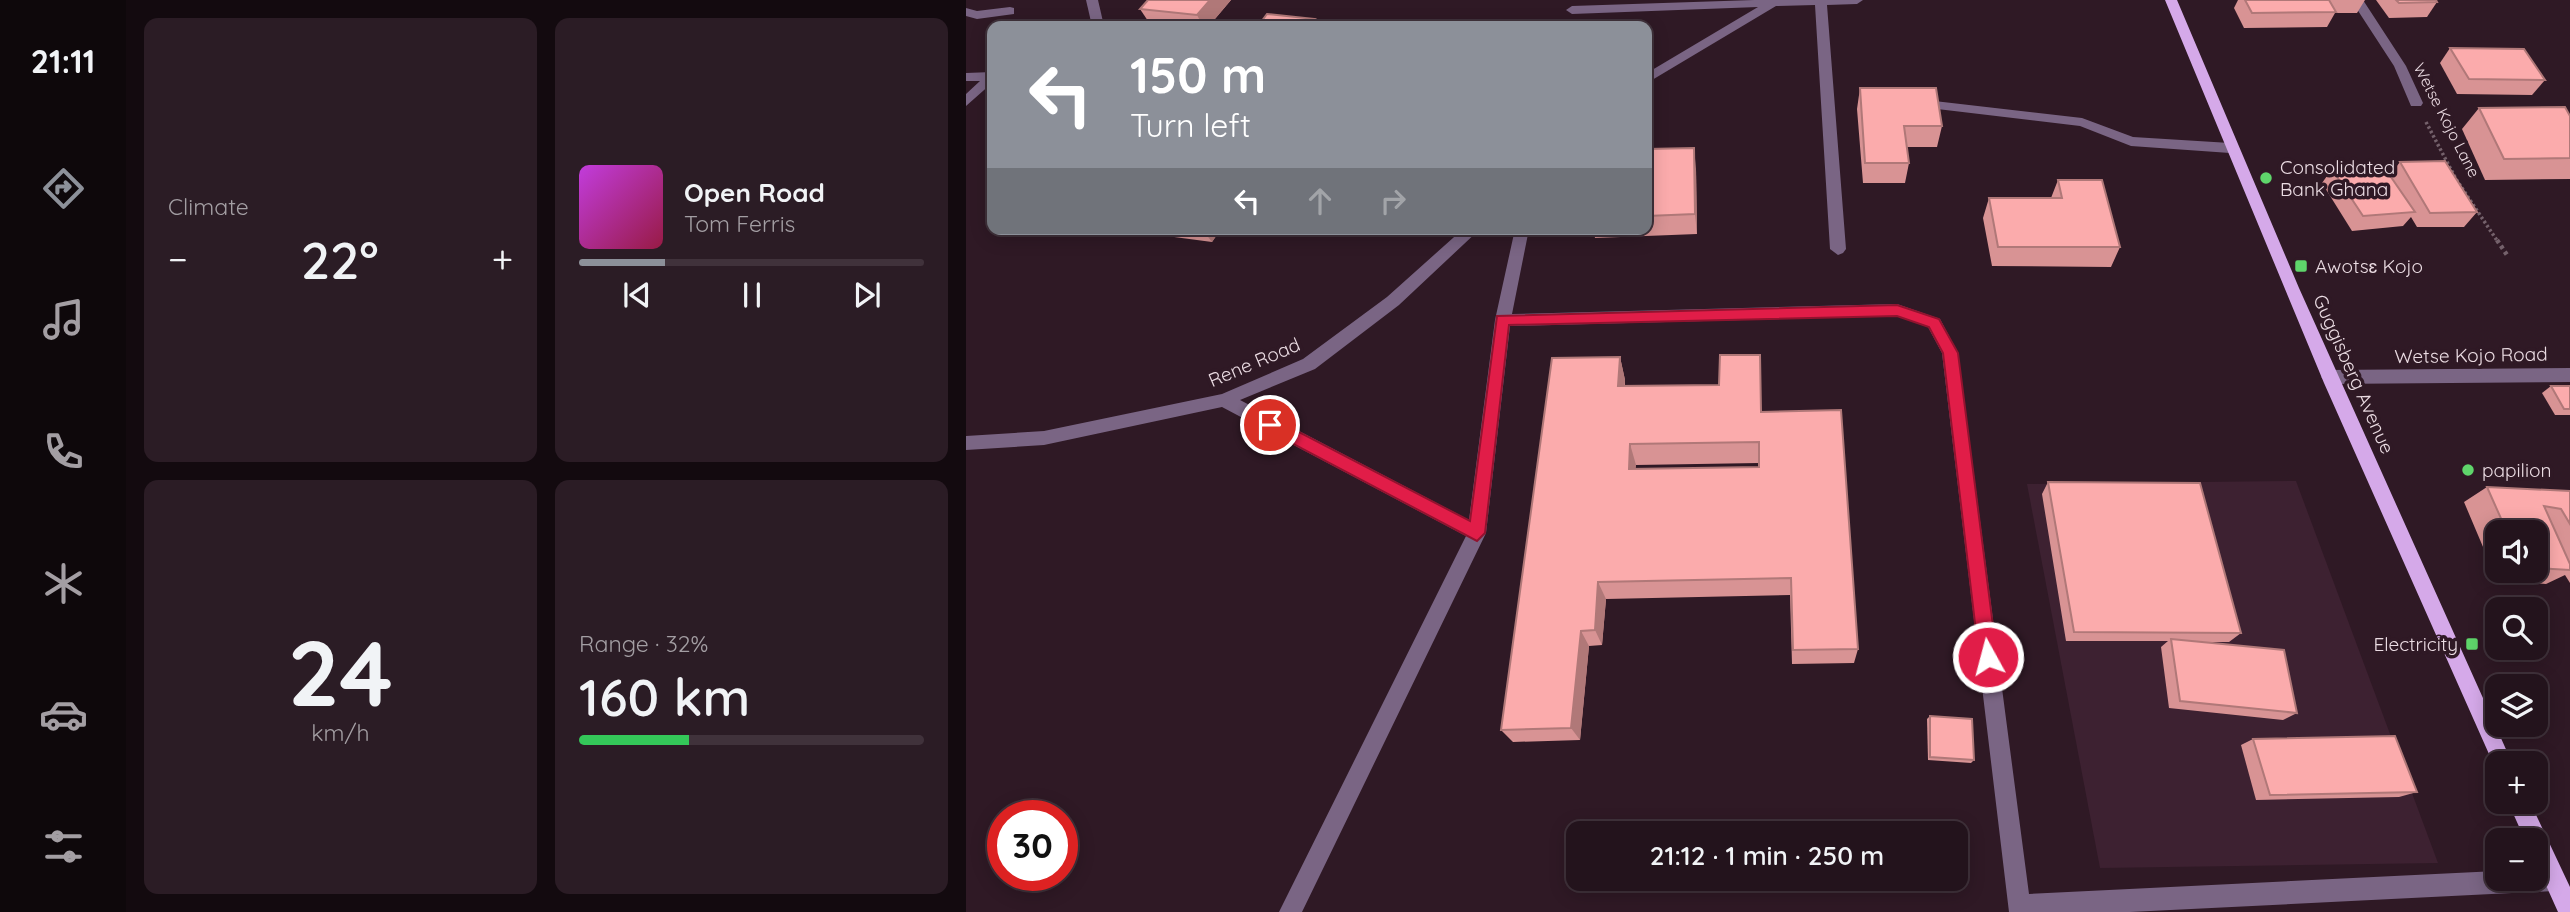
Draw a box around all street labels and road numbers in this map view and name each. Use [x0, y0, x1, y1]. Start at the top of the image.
street label: Wetse Kojo Lane [2410, 59, 2484, 181]
street label: Guggisberg Avenue [2308, 291, 2400, 457]
street label: Rene Road [1204, 332, 1304, 392]
street label: Wetse Kojo Road [2394, 342, 2548, 368]

